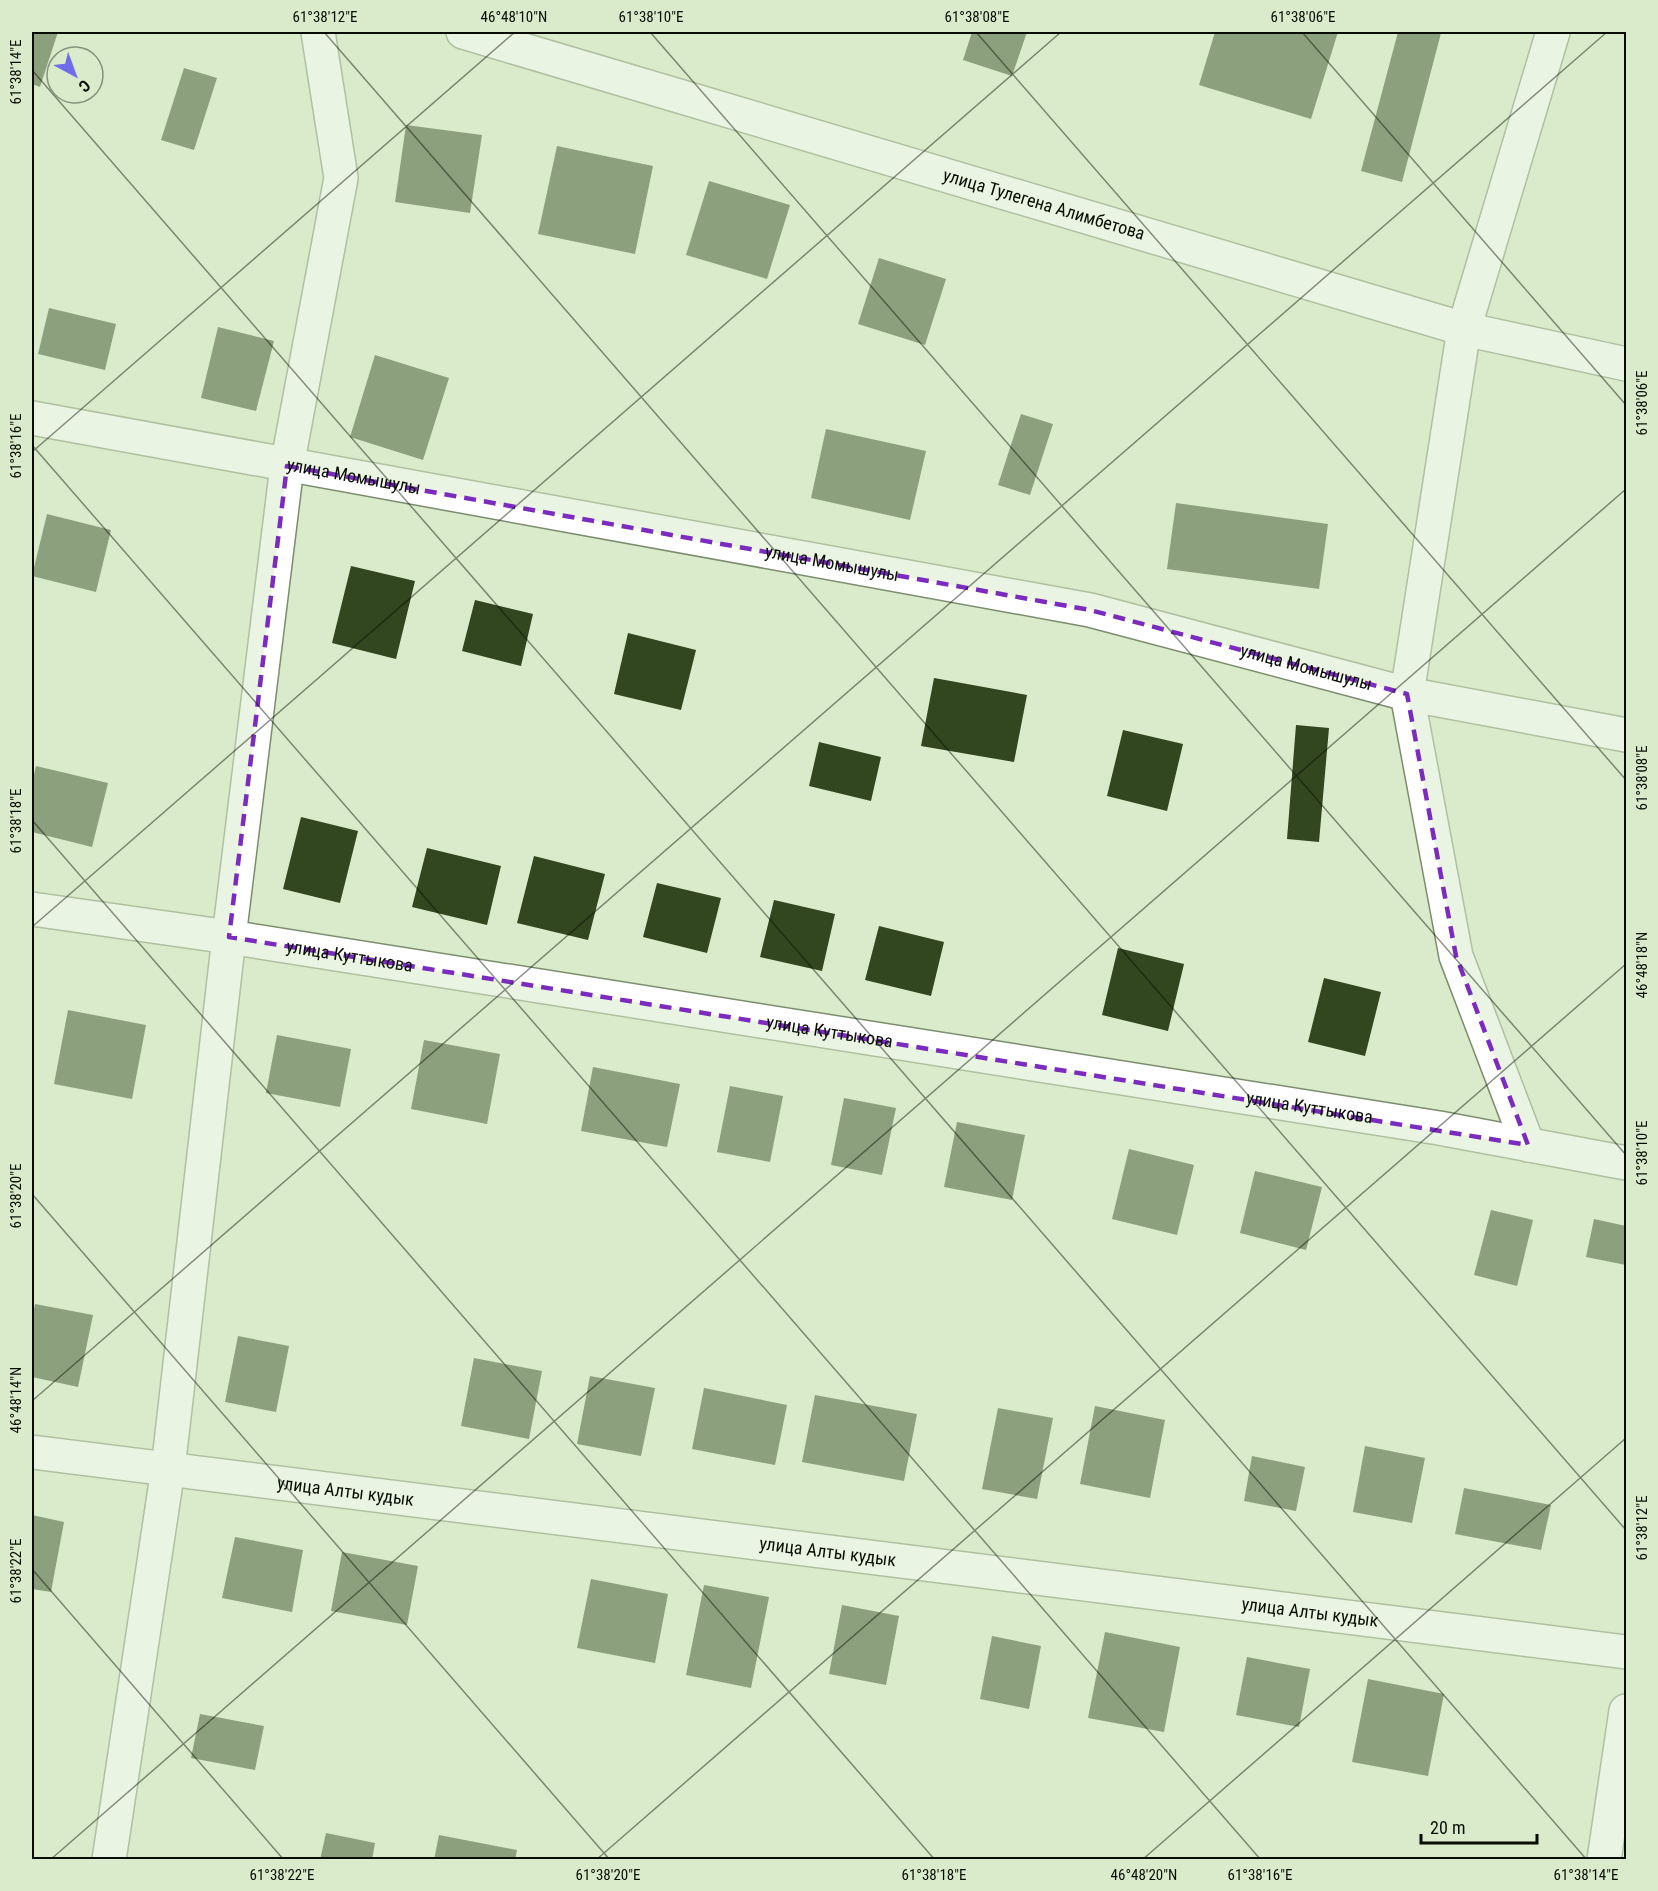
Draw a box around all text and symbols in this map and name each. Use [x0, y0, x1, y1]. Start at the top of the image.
text: 61°38'12"E [293, 8, 357, 26]
text: 46°48'10"N [481, 8, 547, 26]
text: 61°38'10"E [619, 8, 683, 26]
text: 61°38'08"E [945, 8, 1009, 26]
text: 61°38'06"E [1271, 8, 1335, 26]
text: 61°38'14"E [7, 40, 25, 104]
north arrow [45, 45, 105, 105]
text: С [75, 76, 94, 96]
street label: улица Тулегена Алимбетова [941, 164, 1147, 244]
text: 61°38'06"E [1633, 371, 1651, 435]
text: 61°38'16"E [7, 414, 25, 478]
street label: улица Момышулы [285, 453, 422, 498]
street label: улица Момышулы [763, 540, 901, 585]
street label: улица Момышулы [1238, 639, 1375, 694]
text: 61°38'08"E [1633, 746, 1651, 810]
text: 61°38'18"E [7, 789, 25, 853]
text: 46°48'18"N [1633, 932, 1651, 998]
street label: улица Куттыкова [285, 935, 414, 976]
street label: улица Куттыкова [765, 1011, 894, 1052]
street label: улица Куттыкова [1245, 1087, 1374, 1127]
text: 61°38'10"E [1633, 1121, 1651, 1185]
text: 61°38'20"E [7, 1164, 25, 1228]
text: 46°48'14"N [7, 1367, 25, 1433]
street label: улица Алты кудык [276, 1472, 416, 1510]
text: 61°38'12"E [1633, 1496, 1651, 1560]
street label: улица Алты кудык [758, 1532, 898, 1570]
text: 61°38'22"E [7, 1539, 25, 1603]
street label: улица Алты кудык [1240, 1593, 1380, 1631]
scale bar [1421, 1807, 1536, 1845]
text: 20 m [1430, 1817, 1465, 1838]
text: 61°38'22"E [250, 1866, 314, 1884]
text: 61°38'20"E [576, 1866, 640, 1884]
text: 61°38'18"E [902, 1866, 966, 1884]
text: 46°48'20"N [1111, 1866, 1177, 1884]
text: 61°38'16"E [1228, 1866, 1292, 1884]
text: 61°38'14"E [1554, 1866, 1618, 1884]

